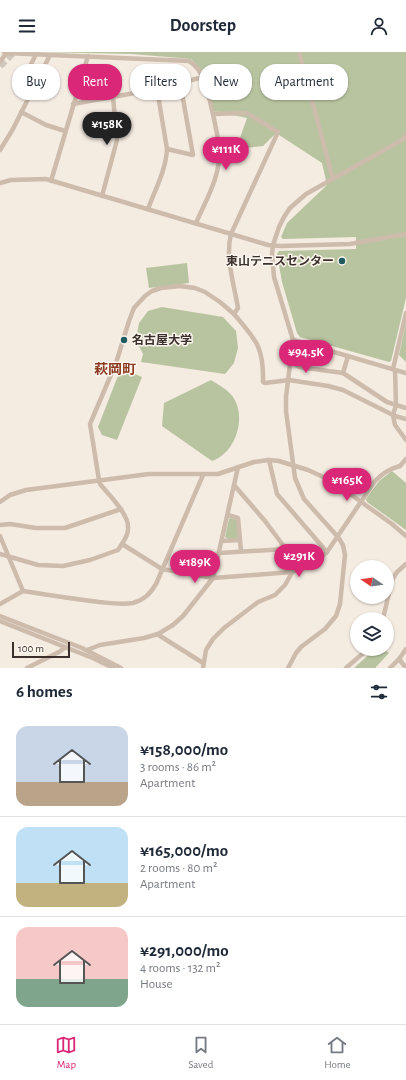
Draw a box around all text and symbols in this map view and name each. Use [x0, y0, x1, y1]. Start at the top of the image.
icon: menu [16, 15, 38, 37]
icon: person [368, 15, 390, 37]
text: Doorstep [170, 17, 236, 35]
chip: Buy [12, 64, 60, 100]
chip: Rent [68, 64, 122, 100]
chip: Filters [130, 64, 191, 100]
chip: New [199, 64, 252, 100]
chip: Apartment [260, 64, 348, 100]
pin: ¥158K [79, 112, 135, 146]
text: ¥158K [91, 118, 123, 131]
pin: ¥111K [198, 137, 254, 171]
text: ¥111K [212, 143, 240, 156]
place label: 東山テニスセンター [226, 254, 334, 267]
marker: 東山テニスセンター [337, 256, 347, 266]
place label: 名古屋大学 [132, 333, 192, 346]
marker: 名古屋大学 [119, 335, 129, 345]
pin: ¥94.5K [273, 340, 339, 374]
text: ¥94.5K [288, 346, 324, 359]
district label: 萩岡町 [94, 362, 136, 377]
pin: ¥165K [319, 468, 375, 502]
text: ¥165K [331, 474, 363, 487]
pin: ¥291K [271, 544, 327, 578]
pin: ¥189K [167, 550, 223, 584]
text: ¥291K [283, 550, 315, 563]
text: ¥189K [179, 556, 211, 569]
north arrow [350, 560, 394, 604]
map controls [350, 560, 394, 656]
button: layers [350, 612, 394, 656]
scale bar [12, 640, 70, 659]
text: 100 m [18, 643, 44, 654]
icon: filters [368, 681, 390, 703]
text: 6 homes [16, 683, 72, 700]
text: ¥158,000/mo [140, 741, 228, 758]
icon: home [48, 742, 96, 790]
text: 3 rooms · 86 m² [140, 761, 216, 774]
text: Apartment [140, 777, 195, 790]
text: ¥165,000/mo [140, 842, 228, 859]
icon: home [48, 843, 96, 891]
text: 2 rooms · 80 m² [140, 862, 217, 875]
text: Apartment [140, 878, 195, 891]
text: ¥291,000/mo [140, 942, 229, 959]
icon: home [48, 943, 96, 991]
text: 4 rooms · 132 m² [140, 962, 221, 975]
text: House [140, 978, 172, 991]
tab: Map [55, 1034, 77, 1071]
tab: Saved [188, 1034, 213, 1071]
tab: Home [324, 1034, 351, 1071]

